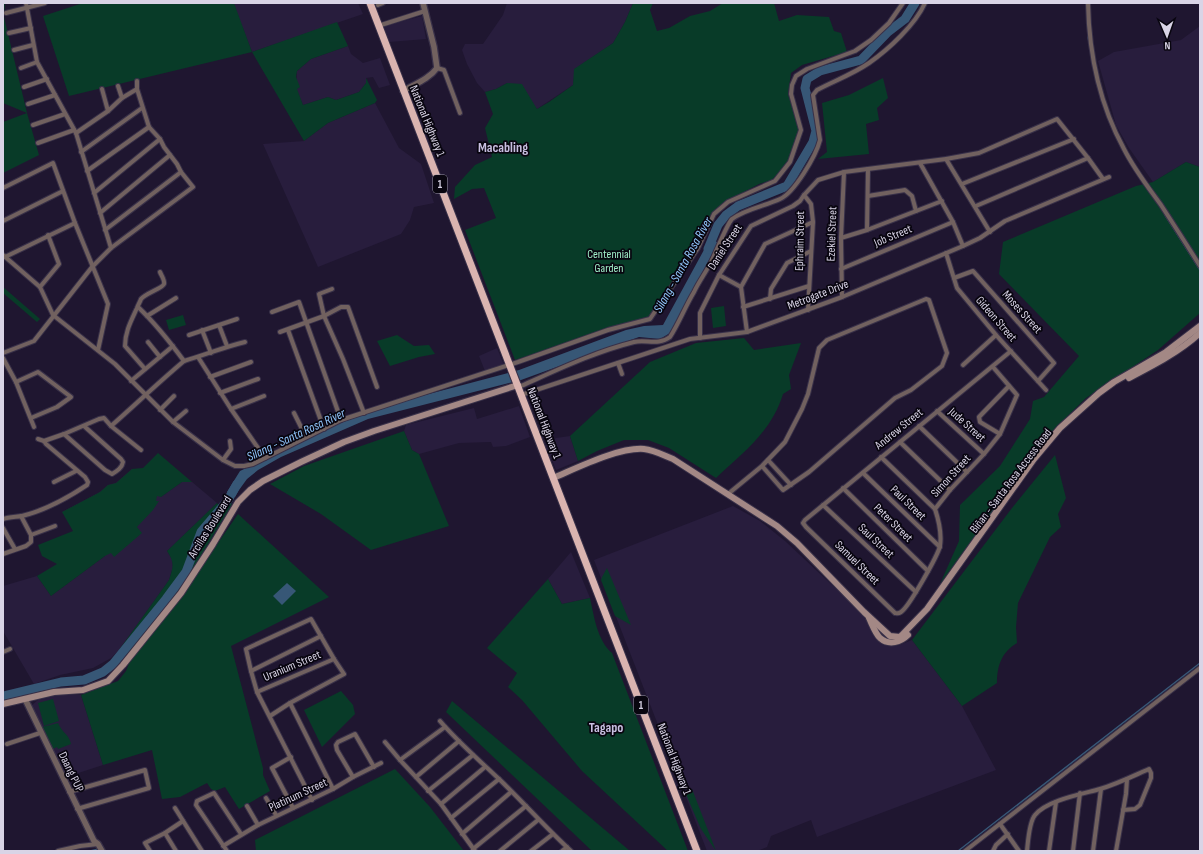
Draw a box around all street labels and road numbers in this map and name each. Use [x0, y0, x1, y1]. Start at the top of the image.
street label: National Highway 1 [406, 83, 448, 160]
road number: 1 [433, 175, 447, 193]
street label: Ezekiel Street [824, 206, 840, 262]
street label: Ephraim Street [792, 210, 808, 271]
street label: Daniel Street [705, 221, 746, 273]
street label: Job Street [871, 221, 914, 251]
street label: Metrogate Drive [785, 276, 851, 314]
street label: Moses Street [999, 287, 1045, 337]
street label: Gideon Street [972, 293, 1020, 345]
street label: National Highway 1 [523, 385, 565, 462]
street label: Jude Street [945, 404, 989, 446]
street label: Andrew Street [871, 405, 926, 454]
street label: Biñan - Santa Rosa Access Road [967, 426, 1055, 536]
street label: Simon Street [928, 451, 974, 500]
street label: Paul Street [887, 482, 929, 524]
street label: Arcillas Boulevard [184, 493, 235, 562]
street label: Peter Street [870, 501, 916, 546]
street label: Saul Street [855, 520, 898, 562]
street label: Samuel Street [831, 538, 883, 588]
street label: Uranium Street [261, 647, 323, 685]
road number: 1 [634, 696, 648, 714]
street label: National Highway 1 [653, 721, 695, 798]
street label: Daang PUP [55, 749, 87, 795]
street label: Platinum Street [266, 775, 330, 815]

